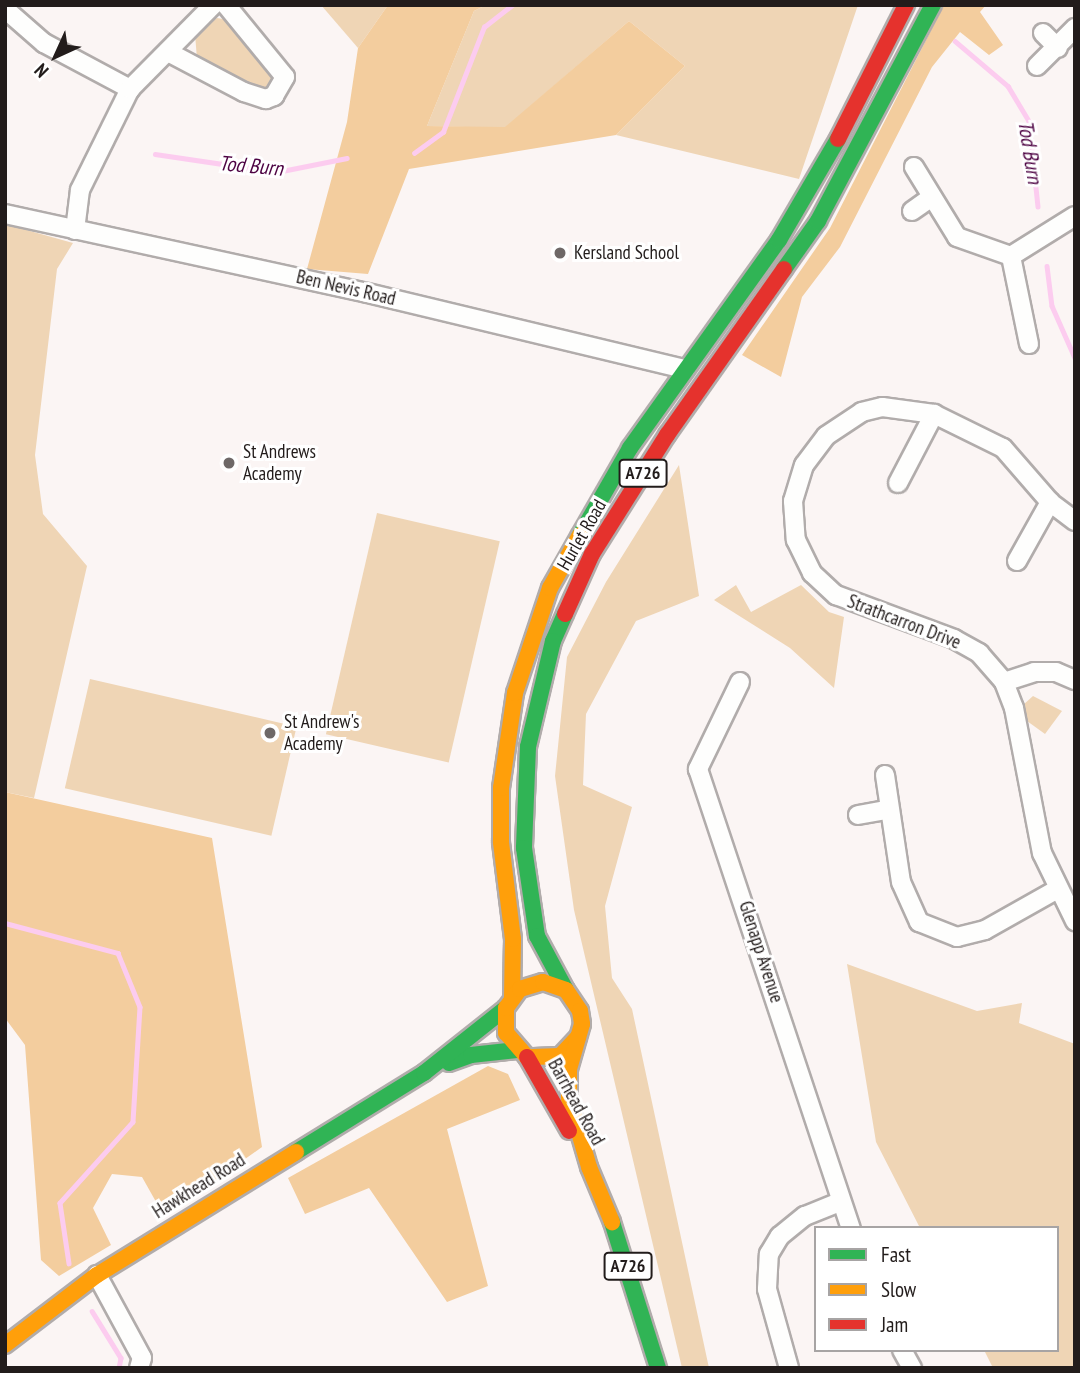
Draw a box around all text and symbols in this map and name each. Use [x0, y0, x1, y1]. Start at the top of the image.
north arrow [21, 21, 91, 91]
text: N [29, 59, 53, 83]
water label: Tod Burn [1013, 119, 1047, 185]
water label: Tod Burn [218, 151, 284, 181]
place label: Kersland School [574, 242, 679, 264]
marker: Kersland School [552, 245, 568, 261]
street label: Ben Nevis Road [294, 266, 398, 310]
place label: St Andrews Academy [243, 441, 316, 485]
marker: St Andrews Academy [221, 455, 237, 471]
road number: A726 [618, 458, 668, 488]
street label: Hurlet Road [553, 496, 611, 574]
street label: Strathcarron Drive [844, 590, 964, 654]
place label: St Andrew's Academy [284, 711, 360, 755]
marker: St Andrew's Academy [262, 725, 278, 741]
street label: Glenapp Avenue [734, 898, 788, 1006]
street label: Barrhead Road [543, 1055, 609, 1149]
street label: Hawkhead Road [149, 1149, 249, 1223]
legend [814, 1226, 1059, 1352]
text: Fast [881, 1241, 911, 1268]
road number: A726 [604, 1252, 652, 1280]
text: Slow [881, 1276, 916, 1303]
text: Jam [881, 1311, 908, 1338]

